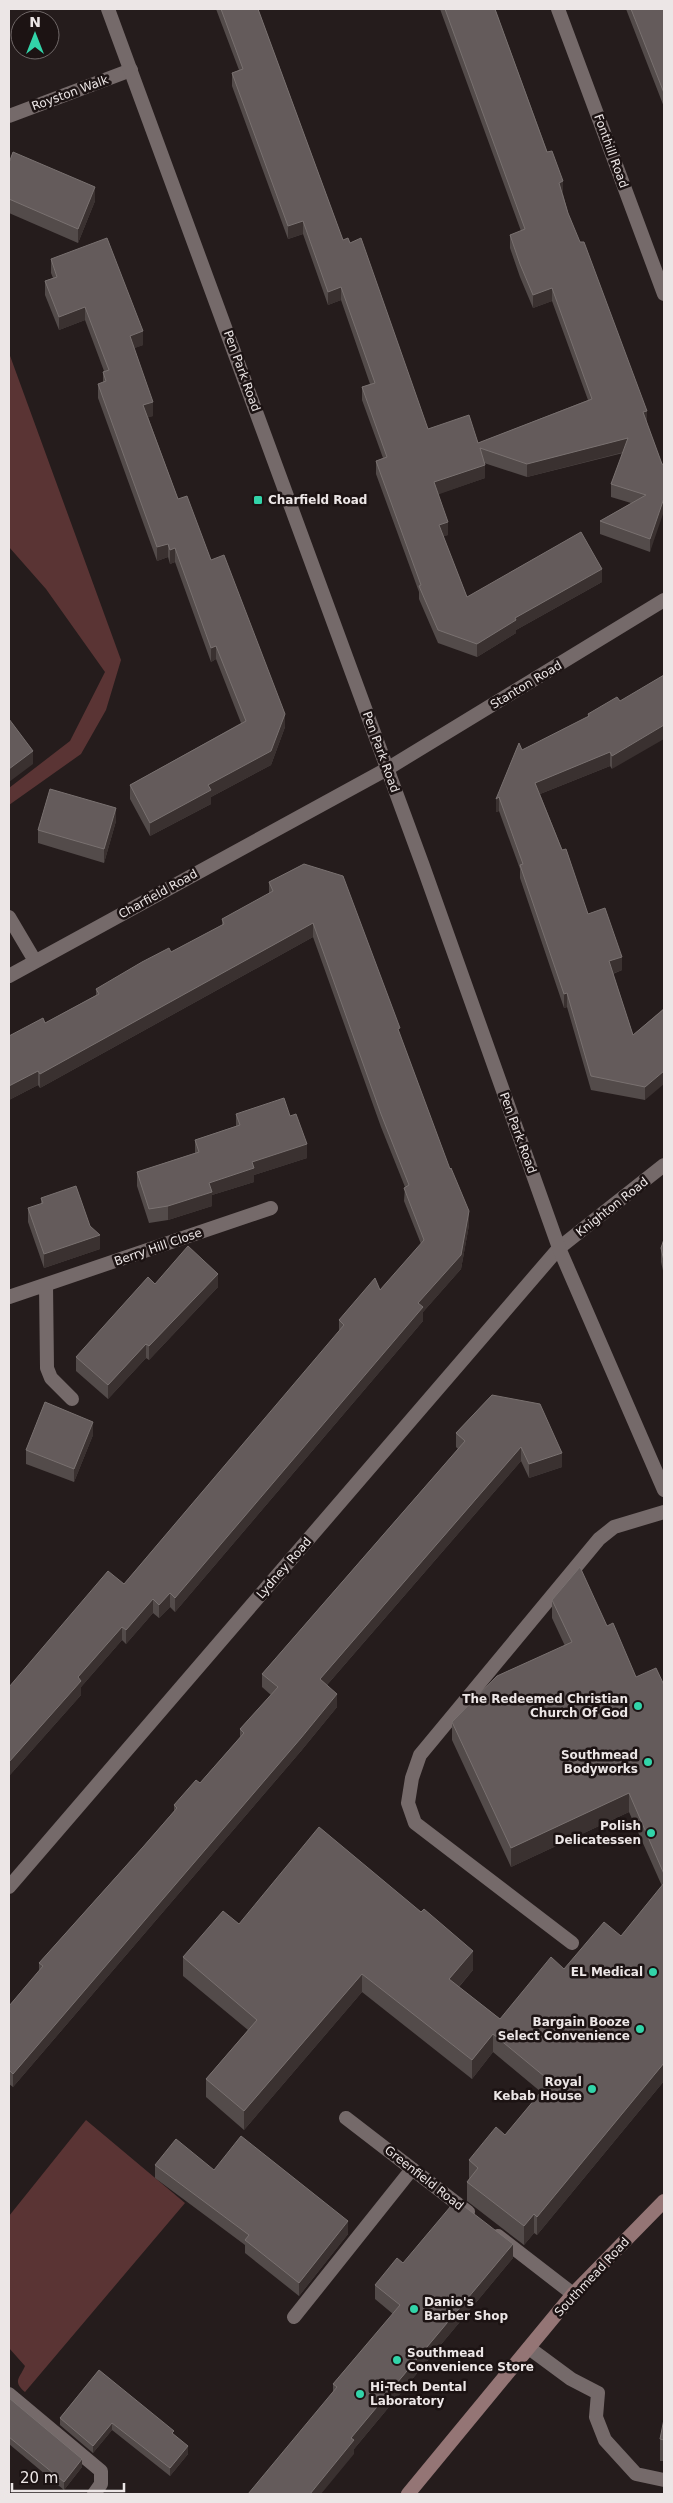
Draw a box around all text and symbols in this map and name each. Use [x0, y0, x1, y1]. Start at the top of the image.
north arrow [10, 10, 60, 60]
text: N [29, 14, 41, 30]
street label: Royston Walk [30, 73, 110, 113]
street label: Fonthill Road [591, 112, 631, 190]
street label: Pen Park Road [221, 328, 263, 414]
place label: Charfield Road [268, 493, 367, 507]
marker: Charfield Road [252, 494, 264, 506]
street label: Stanton Road [488, 658, 564, 712]
street label: Pen Park Road [360, 709, 402, 795]
street label: Charfield Road [116, 867, 200, 921]
street label: Pen Park Road [497, 1090, 539, 1176]
street label: Knighton Road [573, 1175, 651, 1239]
street label: Berry Hill Close [112, 1225, 204, 1269]
street label: Lydney Road [254, 1535, 314, 1601]
place label: The Redeemed Christian Church Of God [462, 1692, 628, 1720]
marker: The Redeemed Christian Church Of God [632, 1700, 644, 1712]
place label: Southmead Bodyworks [561, 1748, 638, 1776]
marker: Southmead Bodyworks [642, 1756, 654, 1768]
place label: Polish Delicatessen [555, 1819, 641, 1847]
marker: Polish Delicatessen [645, 1827, 657, 1839]
place label: EL Medical [571, 1965, 643, 1979]
marker: EL Medical [647, 1966, 659, 1978]
place label: Bargain Booze Select Convenience [498, 2015, 630, 2043]
marker: Bargain Booze Select Convenience [634, 2023, 646, 2035]
place label: Royal Kebab House [493, 2075, 582, 2103]
marker: Royal Kebab House [586, 2083, 598, 2095]
street label: Greenfield Road [382, 2143, 466, 2213]
street label: Southmead Road [552, 2235, 632, 2319]
place label: Danio's Barber Shop [424, 2295, 508, 2323]
marker: Danio's Barber Shop [408, 2303, 420, 2315]
place label: Southmead Convenience Store [407, 2346, 534, 2374]
marker: Southmead Convenience Store [391, 2354, 403, 2366]
place label: Hi-Tech Dental Laboratory [370, 2380, 467, 2408]
marker: Hi-Tech Dental Laboratory [354, 2388, 366, 2400]
scale bar [12, 2460, 125, 2492]
text: 20 m [20, 2469, 58, 2487]

